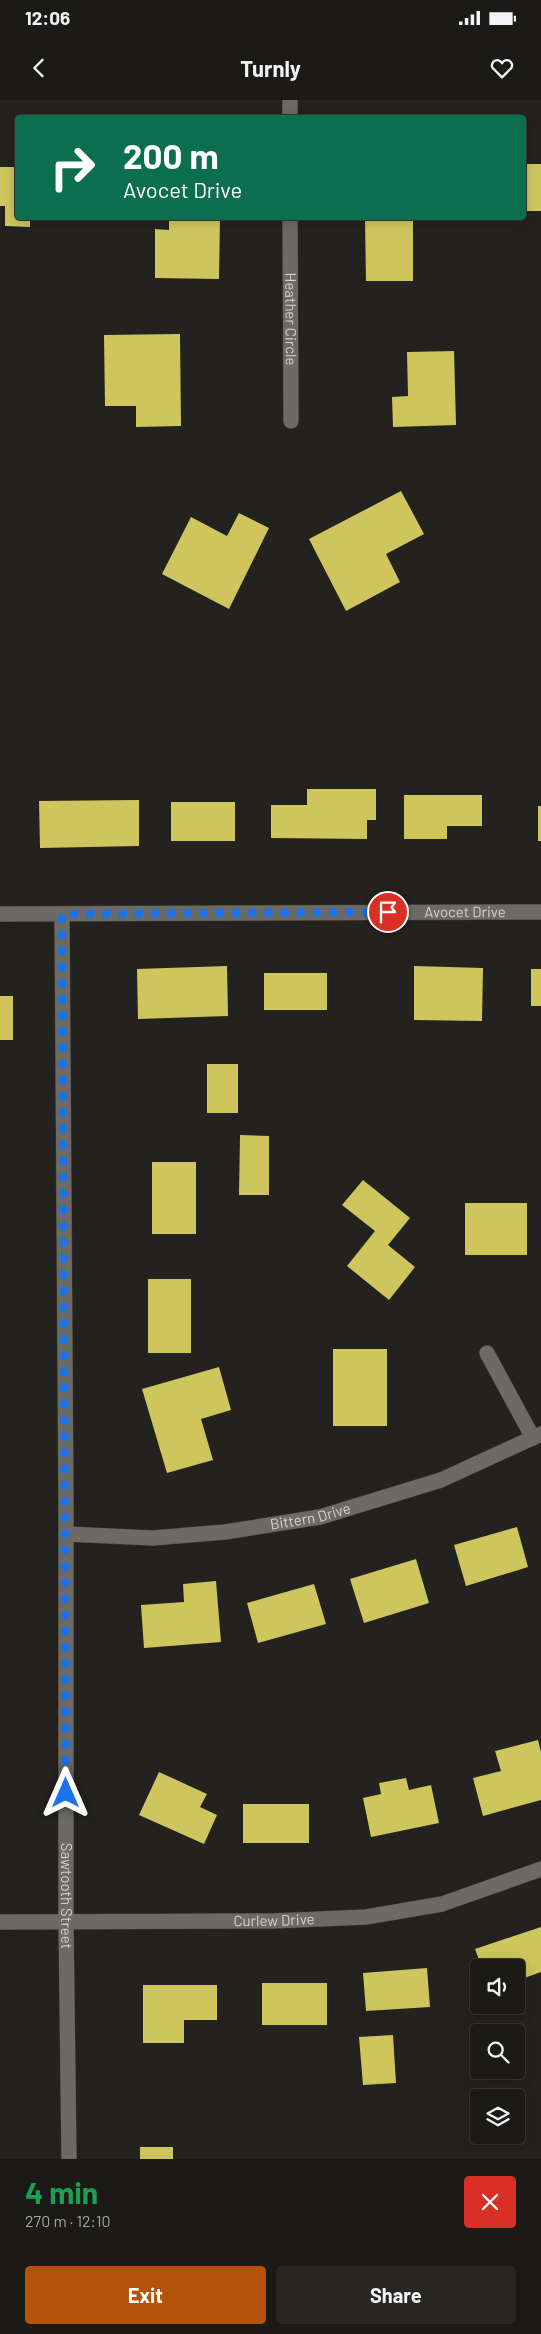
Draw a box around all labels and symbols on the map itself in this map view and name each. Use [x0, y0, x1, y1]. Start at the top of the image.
street label: Heather Circle [282, 273, 301, 365]
pin [367, 891, 409, 933]
street label: Avocet Drive [424, 902, 506, 920]
street label: Bittern Drive [269, 1498, 352, 1533]
position arrow [39, 1766, 91, 1818]
street label: Sawtooth Street [58, 1843, 76, 1949]
street label: Curlew Drive [233, 1909, 315, 1929]

